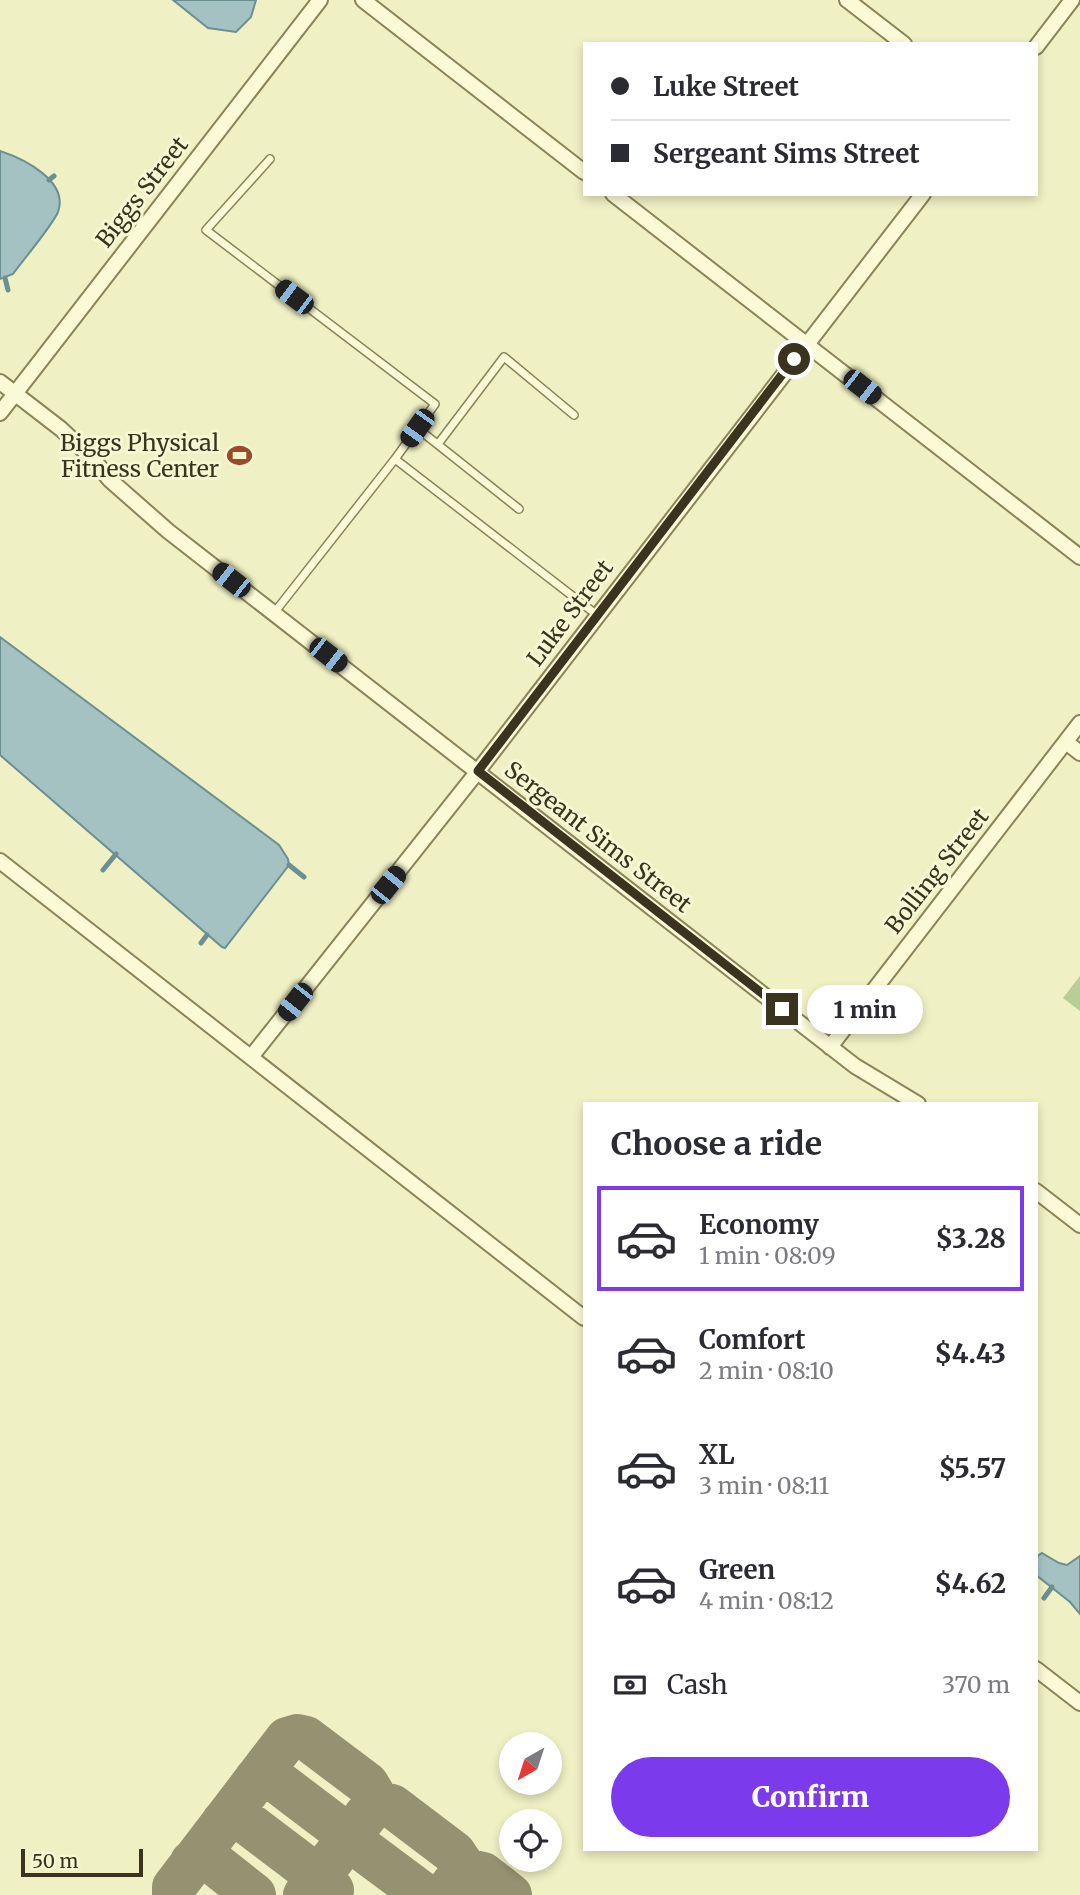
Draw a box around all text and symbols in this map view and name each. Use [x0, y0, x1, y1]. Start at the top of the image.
text: Luke Street [653, 70, 799, 103]
street label: Biggs Street [89, 130, 194, 253]
text: Sergeant Sims Street [653, 137, 920, 170]
car [271, 276, 318, 318]
route start [778, 343, 810, 375]
car [839, 366, 886, 408]
car [397, 405, 438, 451]
place label: Biggs Physical Fitness Center [60, 428, 219, 483]
sports icon: Biggs Physical Fitness Center [225, 442, 253, 470]
street label: Luke Street [520, 554, 619, 672]
car [208, 559, 255, 601]
car [305, 634, 352, 676]
street label: Sergeant Sims Street [499, 755, 698, 919]
street label: Bolling Street [879, 802, 995, 939]
car [367, 862, 410, 908]
car [274, 979, 317, 1025]
callout: 1 min [806, 984, 922, 1034]
route end [766, 993, 798, 1025]
text: 1 min [833, 995, 897, 1024]
text: Choose a ride [611, 1124, 822, 1164]
icon: car [615, 1207, 678, 1270]
text: Economy [699, 1208, 819, 1241]
text: $3.28 [936, 1222, 1006, 1255]
text: 1 min · 08:09 [699, 1241, 836, 1270]
icon: car [615, 1322, 678, 1385]
text: Comfort [699, 1323, 805, 1356]
text: $4.43 [935, 1337, 1006, 1370]
text: 2 min · 08:10 [699, 1356, 834, 1385]
icon: car [615, 1437, 678, 1500]
text: XL [699, 1438, 735, 1471]
text: $5.57 [939, 1452, 1006, 1485]
text: 3 min · 08:11 [699, 1471, 829, 1500]
icon: car [615, 1552, 678, 1615]
text: Green [699, 1553, 775, 1586]
text: $4.62 [935, 1567, 1006, 1600]
text: 4 min · 08:12 [699, 1586, 834, 1615]
icon: cash [611, 1666, 649, 1704]
text: Cash [667, 1668, 728, 1701]
text: 370 m [942, 1670, 1010, 1699]
north arrow [499, 1732, 562, 1796]
map controls [499, 1732, 562, 1872]
button: Confirm [611, 1757, 1010, 1837]
button: locate [499, 1809, 562, 1872]
scale bar [21, 1846, 144, 1878]
text: 50 m [32, 1849, 78, 1873]

